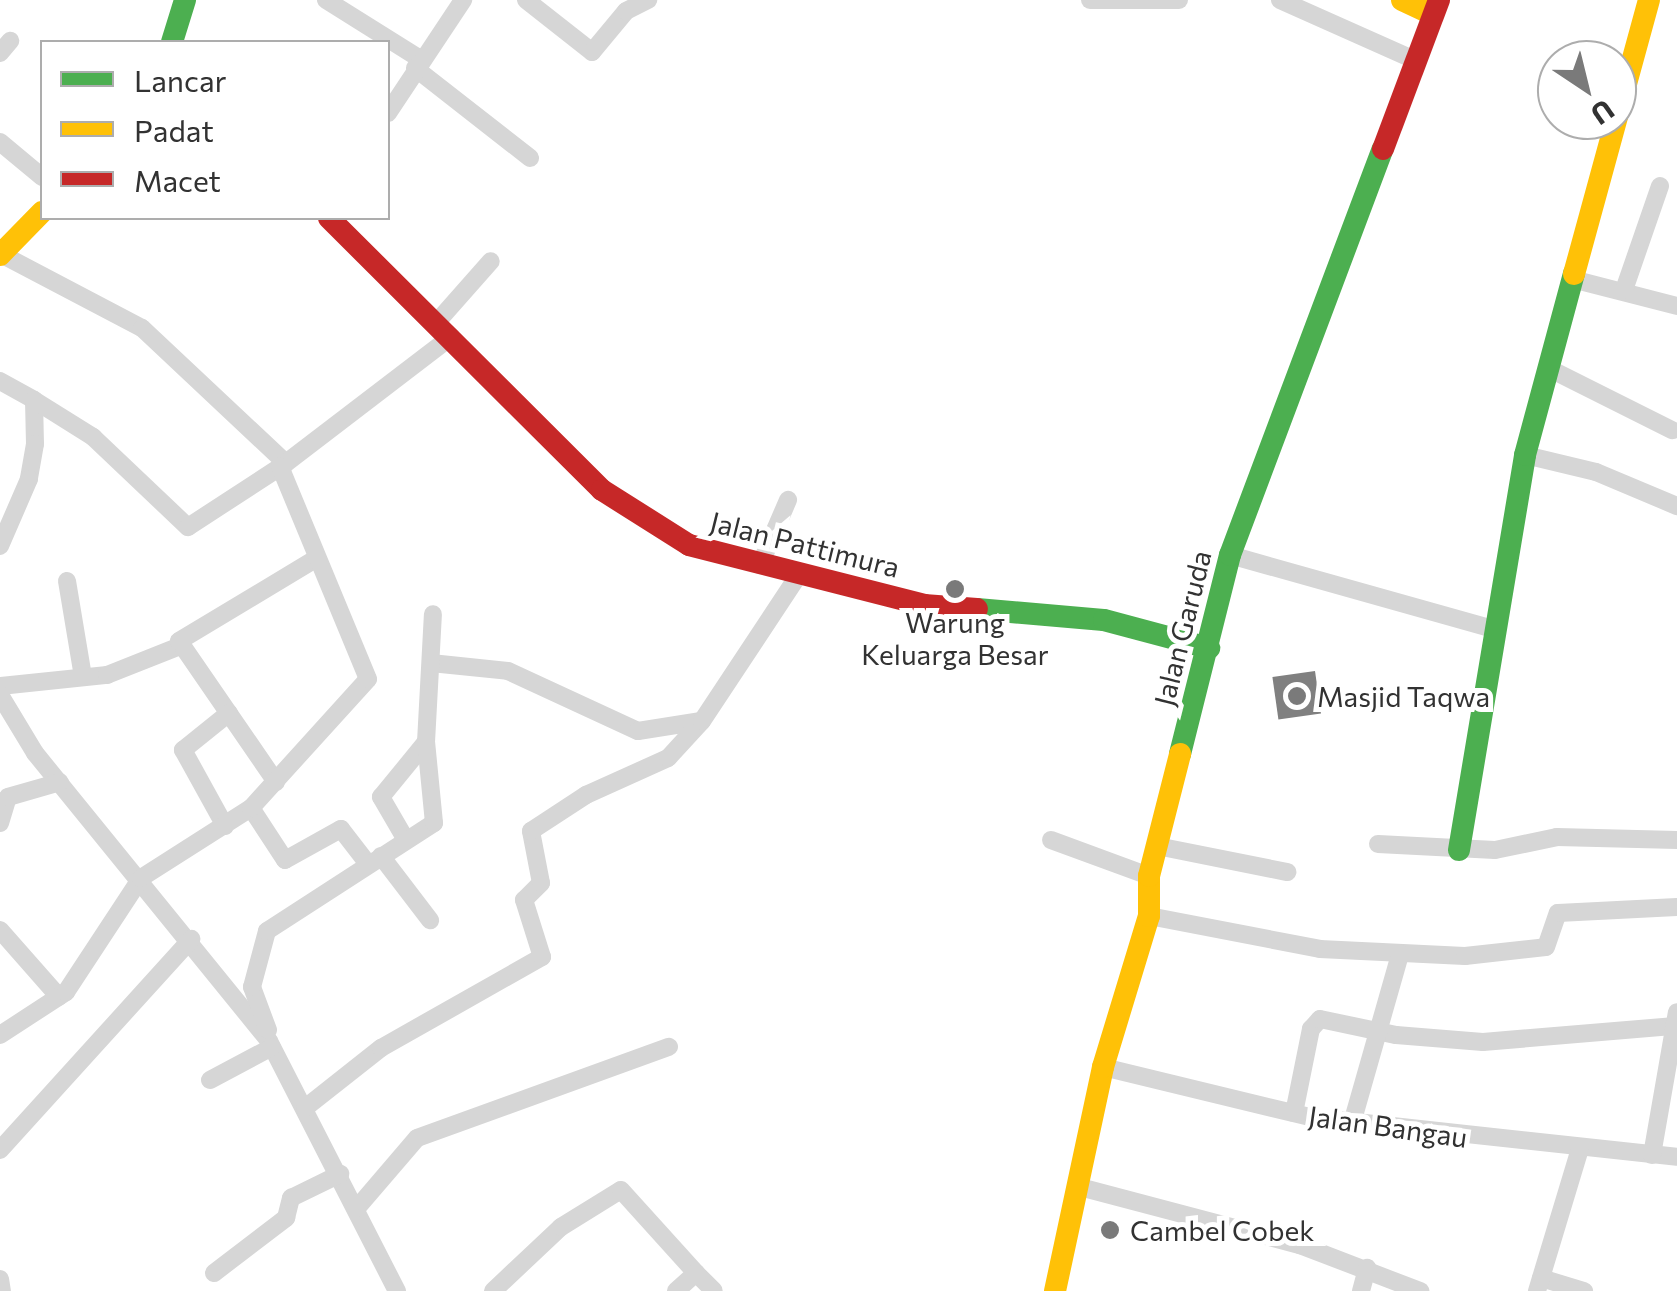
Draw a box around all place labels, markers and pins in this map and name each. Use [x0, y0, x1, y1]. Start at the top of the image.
marker: Warung Keluarga Besar [944, 578, 966, 600]
place label: Warung Keluarga Besar [861, 605, 1049, 671]
place label: Masjid Taqwa [1317, 679, 1490, 713]
marker: Masjid Taqwa [1286, 685, 1308, 707]
place label: Cambel Cobek [1130, 1213, 1314, 1247]
marker: Cambel Cobek [1099, 1219, 1121, 1241]

